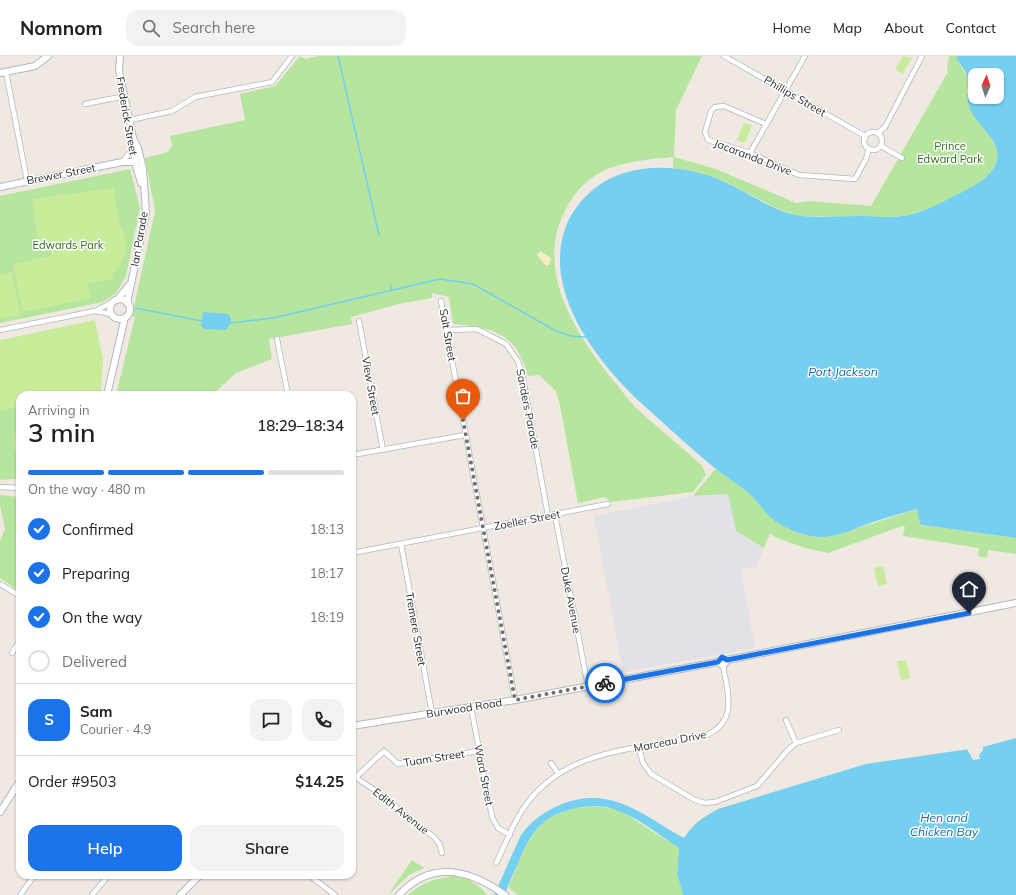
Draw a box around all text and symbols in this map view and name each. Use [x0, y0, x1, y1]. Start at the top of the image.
search box [126, 10, 406, 46]
text: Nomnom [20, 16, 102, 40]
icon: search [140, 17, 162, 39]
text: Search here [172, 18, 255, 37]
text: Home [772, 19, 811, 37]
text: Map [833, 19, 862, 37]
text: About [884, 19, 924, 37]
text: Contact [946, 19, 996, 37]
north arrow [968, 68, 1004, 104]
map controls [968, 68, 1004, 104]
street label: Phillips Street [761, 73, 829, 119]
street label: Frederick Street [113, 76, 141, 157]
street label: Jacaranda Drive [712, 136, 794, 178]
park label: Prince Edward Park [917, 139, 983, 166]
street label: Brewer Street [25, 160, 97, 188]
street label: Ian Parade [127, 211, 151, 267]
park label: Edwards Park [32, 238, 104, 252]
street label: Salt Street [436, 308, 460, 363]
street label: View Street [359, 356, 383, 416]
water label: Port Jackson [808, 364, 878, 379]
street label: Sanders Parade [513, 368, 543, 450]
pin [446, 379, 480, 420]
icon: bag [452, 385, 474, 407]
text: Arriving in [28, 402, 90, 418]
text: 3 min [28, 416, 96, 449]
text: 18:29–18:34 [257, 416, 344, 435]
text: On the way · 480 m [28, 481, 145, 497]
street label: Zoeller Street [493, 507, 561, 533]
icon: check [28, 518, 50, 540]
text: Confirmed [62, 520, 133, 539]
text: 18:13 [310, 521, 344, 537]
icon: check [28, 562, 50, 584]
text: Preparing [62, 564, 130, 583]
text: 18:17 [310, 565, 344, 581]
street label: Duke Avenue [558, 566, 584, 634]
pin [952, 572, 986, 613]
icon: home [958, 578, 980, 600]
street label: Tremere Street [403, 591, 429, 667]
icon: check [28, 606, 50, 628]
text: On the way [62, 608, 142, 627]
text: 18:19 [310, 609, 344, 625]
text: Delivered [62, 652, 127, 671]
courier [585, 663, 625, 703]
icon: bike [594, 672, 616, 694]
street label: Burwood Road [425, 695, 503, 721]
button: chat [250, 699, 292, 741]
button: phone [302, 699, 344, 741]
text: Sam [80, 702, 112, 721]
text: S [44, 710, 54, 729]
text: Courier · 4.9 [80, 721, 151, 737]
street label: Marceau Drive [633, 727, 708, 755]
street label: Ward Street [471, 743, 497, 807]
street label: Tuam Street [402, 746, 466, 770]
text: Order #9503 [28, 772, 116, 791]
text: $14.25 [295, 772, 344, 791]
street label: Edith Avenue [370, 785, 432, 837]
water label: Hen and Chicken Bay [910, 810, 979, 839]
button: Help [28, 825, 182, 871]
button: Share [190, 825, 344, 871]

